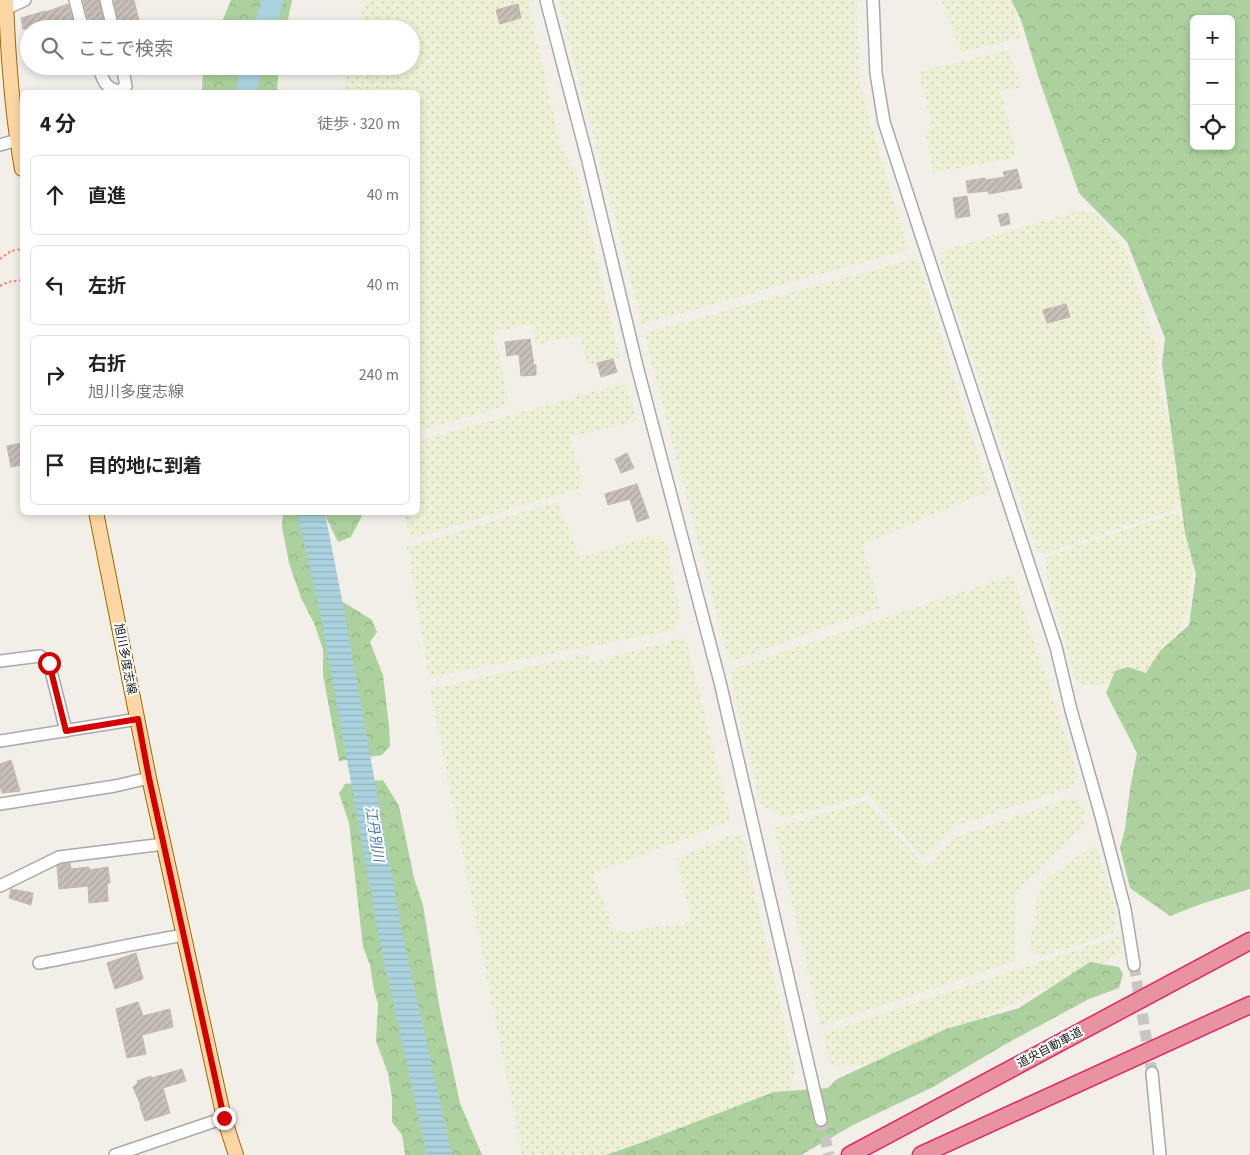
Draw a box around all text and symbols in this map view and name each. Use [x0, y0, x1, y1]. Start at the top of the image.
map controls [1190, 15, 1235, 150]
button: + [1190, 15, 1235, 60]
search box [20, 20, 420, 75]
icon: search [38, 34, 66, 62]
text: ここで検索 [78, 36, 173, 63]
button: − [1190, 60, 1235, 105]
button: locate [1190, 105, 1235, 150]
text: 4 分 [40, 109, 76, 139]
text: 徒歩 · 320 m [317, 113, 400, 135]
icon: ahead [41, 181, 69, 209]
text: 直進 [88, 183, 126, 210]
text: 40 m [367, 184, 399, 206]
icon: left [41, 271, 69, 299]
text: 左折 [88, 273, 126, 300]
text: 40 m [367, 274, 399, 296]
text: 右折 [88, 351, 126, 378]
icon: right [41, 361, 69, 389]
text: 240 m [359, 364, 399, 386]
text: 旭川多度志線 [88, 381, 184, 403]
icon: arrive [41, 451, 69, 479]
text: 目的地に到着 [88, 453, 202, 480]
street label: 旭川多度志線 [110, 622, 140, 696]
route start [38, 652, 61, 675]
water label: 江丹別川 [360, 805, 389, 865]
street label: 道央自動車道 [1014, 1024, 1086, 1072]
route end [213, 1107, 236, 1130]

